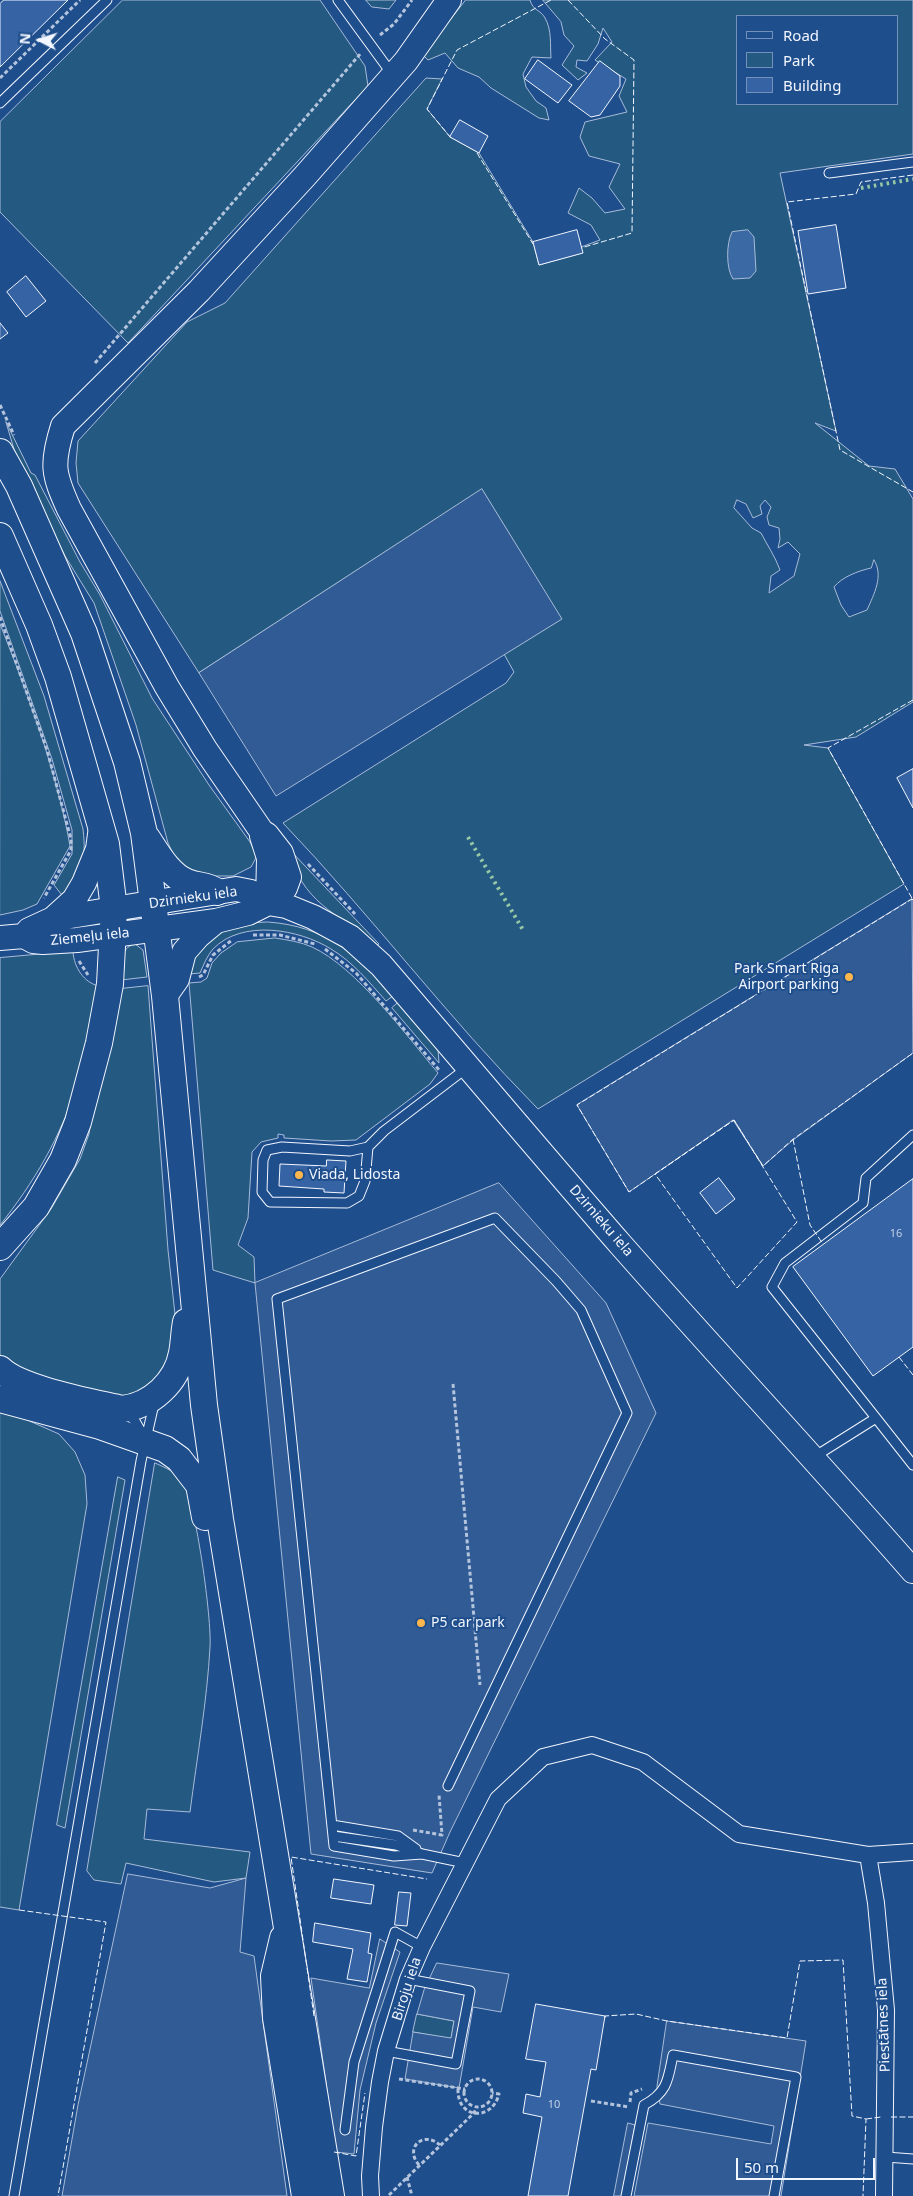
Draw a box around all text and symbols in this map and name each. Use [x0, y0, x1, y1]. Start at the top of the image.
north arrow [15, 15, 65, 65]
legend [736, 15, 898, 105]
text: Road [783, 25, 819, 45]
text: N [15, 32, 35, 45]
text: Park [783, 50, 815, 70]
text: Building [783, 75, 841, 95]
street label: Dzirnieku iela [148, 883, 238, 913]
street label: Ziemeļu iela [50, 924, 130, 950]
place label: Park Smart Riga Airport parking [734, 961, 839, 994]
marker: Park Smart Riga Airport parking [843, 971, 855, 983]
place label: Viada, Lidosta [309, 1167, 400, 1183]
marker: Viada, Lidosta [293, 1169, 305, 1181]
street label: Dzirnieku iela [565, 1182, 637, 1260]
house number: 16 [890, 1227, 902, 1241]
place label: P5 car park [431, 1615, 505, 1631]
marker: P5 car park [415, 1617, 427, 1629]
street label: Biroju iela [389, 1955, 425, 2023]
street label: Piestātnes iela [874, 1977, 894, 2073]
house number: 10 [548, 2098, 560, 2112]
scale bar [738, 2148, 877, 2180]
text: 50 m [744, 2157, 779, 2177]

